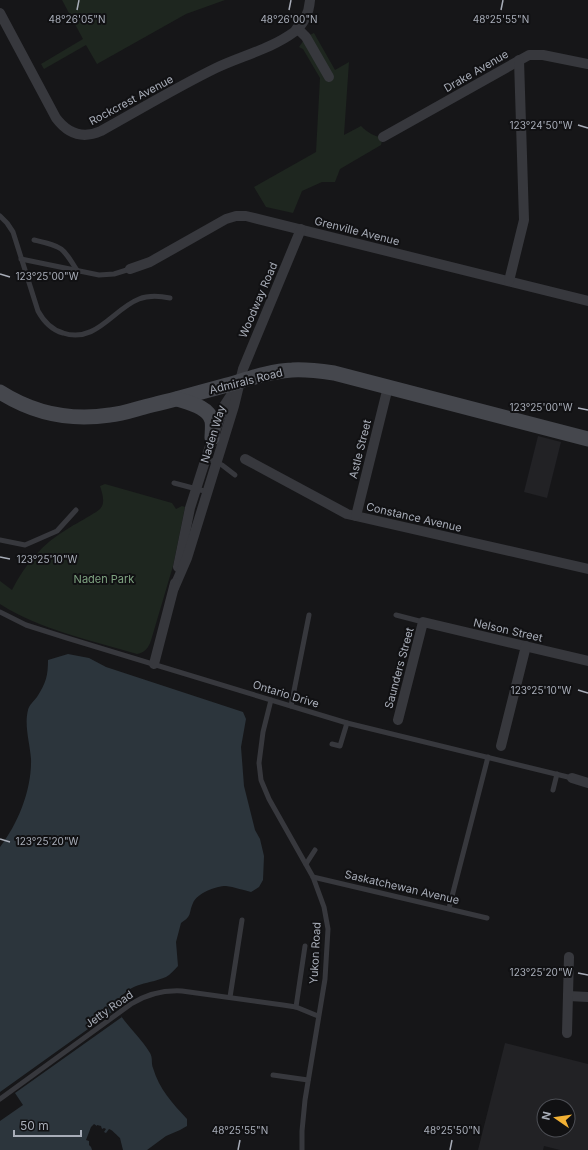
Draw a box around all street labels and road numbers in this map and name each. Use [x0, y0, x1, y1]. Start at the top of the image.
street label: Drake Avenue [441, 47, 511, 95]
street label: Rockcrest Avenue [86, 72, 176, 128]
street label: Grenville Avenue [313, 214, 401, 248]
street label: Woodway Road [236, 260, 280, 340]
street label: Admirals Road [208, 365, 284, 397]
street label: Naden Way [198, 403, 228, 465]
street label: Astle Street [346, 418, 374, 480]
street label: Constance Avenue [365, 499, 463, 535]
street label: Nelson Street [472, 615, 544, 645]
street label: Saunders Street [381, 625, 417, 710]
street label: Ontario Drive [251, 677, 321, 711]
street label: Saskatchewan Avenue [343, 867, 461, 907]
street label: Yukon Road [306, 922, 324, 984]
street label: Jetty Road [82, 987, 136, 1031]

